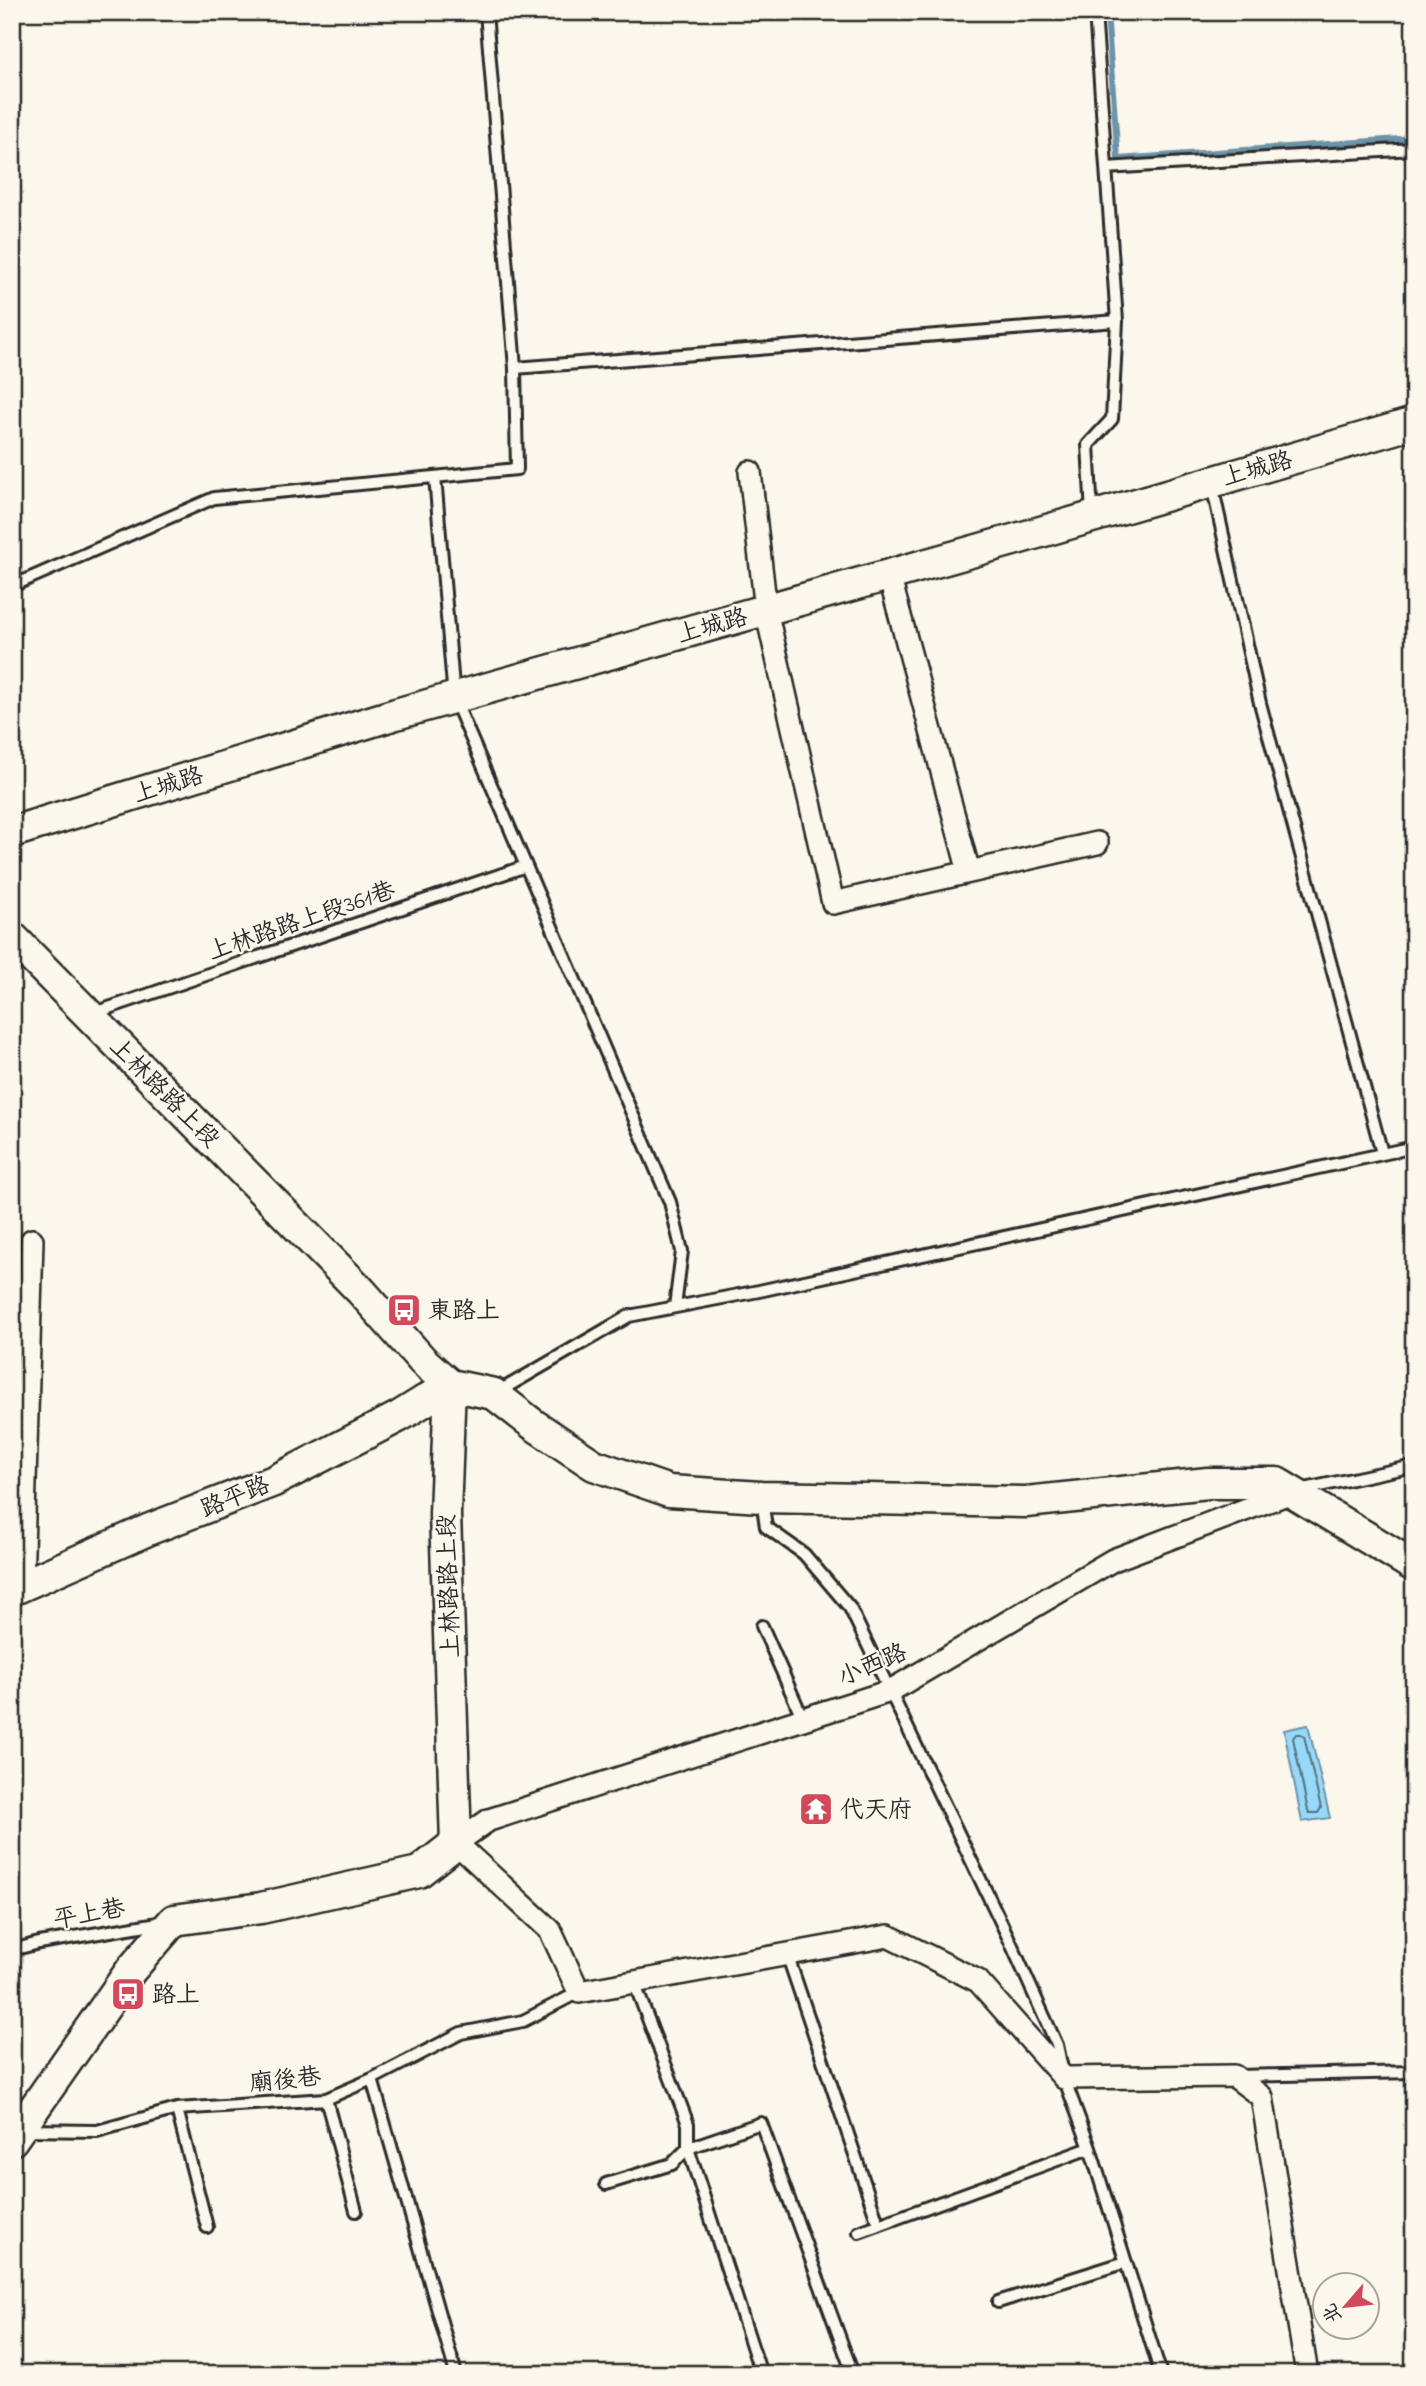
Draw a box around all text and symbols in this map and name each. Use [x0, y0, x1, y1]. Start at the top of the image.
street label: 上城路 [1218, 444, 1297, 497]
street label: 上城路 [673, 601, 752, 654]
street label: 上城路 [129, 759, 208, 814]
street label: 上林路路上段361巷 [203, 874, 400, 971]
street label: 上林路路上段 [100, 1030, 227, 1157]
bus stop icon: 東路上 [385, 1291, 423, 1329]
place label: 東路上 [428, 1295, 500, 1330]
street label: 路平路 [196, 1469, 276, 1528]
street label: 上林路路上段 [430, 1513, 471, 1658]
street label: 小西路 [833, 1636, 913, 1696]
temple icon: 代天府 [797, 1790, 835, 1828]
place label: 代天府 [840, 1794, 912, 1829]
street label: 平上巷 [51, 1892, 128, 1939]
bus stop icon: 路上 [109, 1975, 147, 2013]
place label: 路上 [152, 1979, 200, 2014]
street label: 廟後巷 [248, 2060, 323, 2103]
north arrow [1310, 2270, 1380, 2340]
text: 北 [1317, 2298, 1350, 2328]

